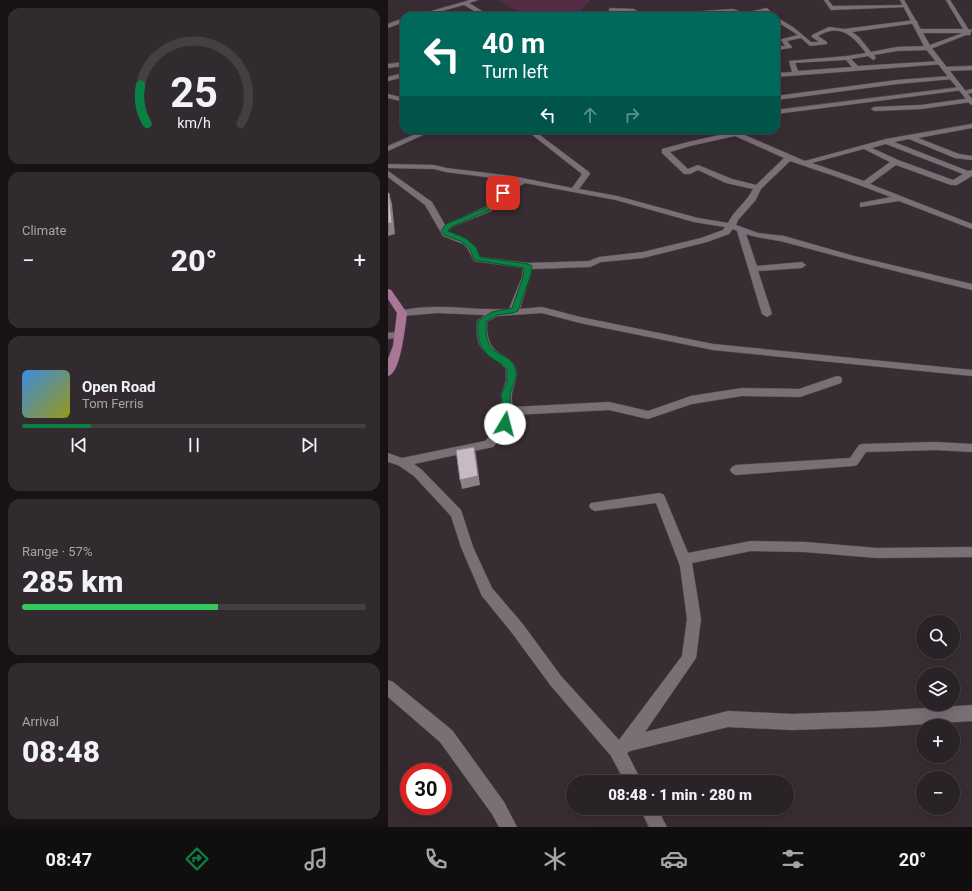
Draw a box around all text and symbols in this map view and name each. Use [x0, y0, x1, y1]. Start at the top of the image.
text: 40 m [482, 27, 545, 60]
icon: left [416, 28, 468, 80]
text: Turn left [482, 61, 548, 82]
text: 25 [170, 68, 218, 117]
icon: left [537, 104, 559, 126]
icon: ahead [579, 104, 601, 126]
icon: right [621, 104, 643, 126]
text: km/h [177, 114, 211, 130]
pin [486, 176, 520, 210]
icon: arrive [492, 182, 514, 204]
text: Climate [22, 223, 66, 238]
text: 20° [171, 243, 217, 278]
text: − [22, 248, 35, 273]
text: + [354, 248, 366, 273]
text: Open Road [82, 378, 156, 396]
text: Tom Ferris [82, 396, 144, 411]
position arrow [484, 403, 526, 445]
icon: previous [68, 434, 90, 456]
icon: pause [183, 434, 205, 456]
icon: next [298, 434, 320, 456]
text: Range · 57% [22, 544, 92, 559]
text: 285 km [22, 564, 124, 599]
map controls [916, 615, 960, 815]
button: search [916, 615, 960, 659]
button: layers [916, 667, 960, 711]
text: Arrival [22, 714, 59, 729]
button: + [916, 719, 960, 763]
text: 08:48 [22, 734, 100, 769]
speed limit sign: 30 [400, 763, 452, 815]
button: − [916, 771, 960, 815]
text: 08:48 · 1 min · 280 m [608, 786, 752, 804]
icon: directions [183, 845, 211, 873]
icon: music [302, 845, 330, 873]
icon: phone [422, 845, 450, 873]
icon: climate [541, 845, 569, 873]
icon: car [660, 845, 688, 873]
icon: filters [779, 845, 807, 873]
text: 08:47 [46, 849, 92, 870]
text: 20° [899, 849, 926, 870]

